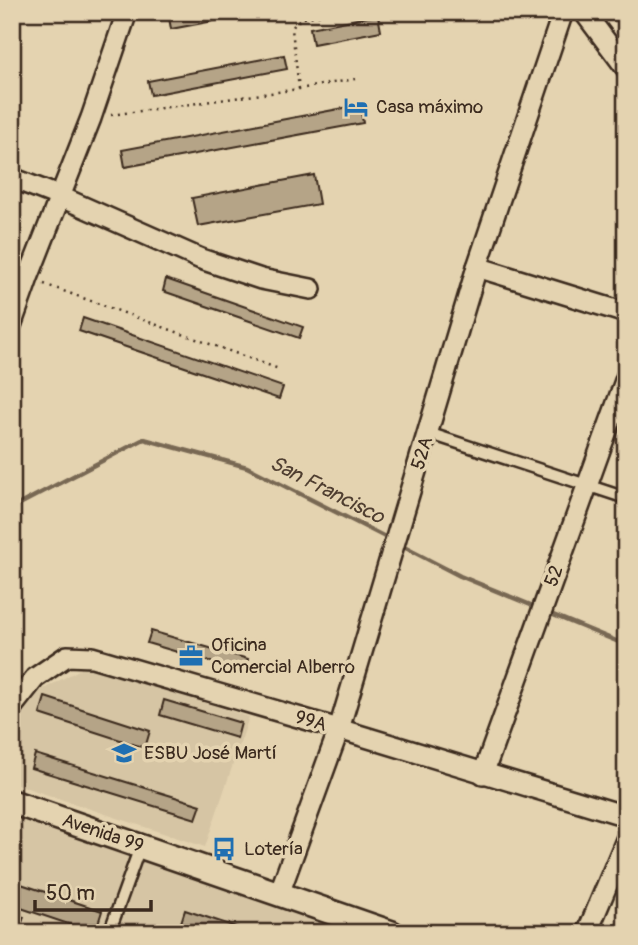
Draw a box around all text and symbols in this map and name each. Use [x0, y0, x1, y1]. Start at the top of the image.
hotel icon: Casa máximo [342, 93, 370, 121]
place label: Casa máximo [376, 95, 483, 119]
street label: 52A [406, 434, 438, 472]
water label: San Francisco [265, 450, 390, 531]
street label: 52 [539, 562, 569, 590]
place label: Oficina Comercial Alberro [211, 633, 355, 679]
office icon: Oficina Comercial Alberro [177, 642, 205, 670]
street label: 99A [292, 705, 330, 737]
school or university icon: ESBU José Martí [110, 739, 138, 767]
place label: ESBU José Martí [144, 741, 277, 765]
street label: Avenida 99 [59, 808, 147, 858]
bus stop icon: Lotería [210, 835, 238, 863]
place label: Lotería [244, 837, 303, 861]
scale bar [35, 868, 150, 912]
text: 50 m [46, 880, 95, 907]

